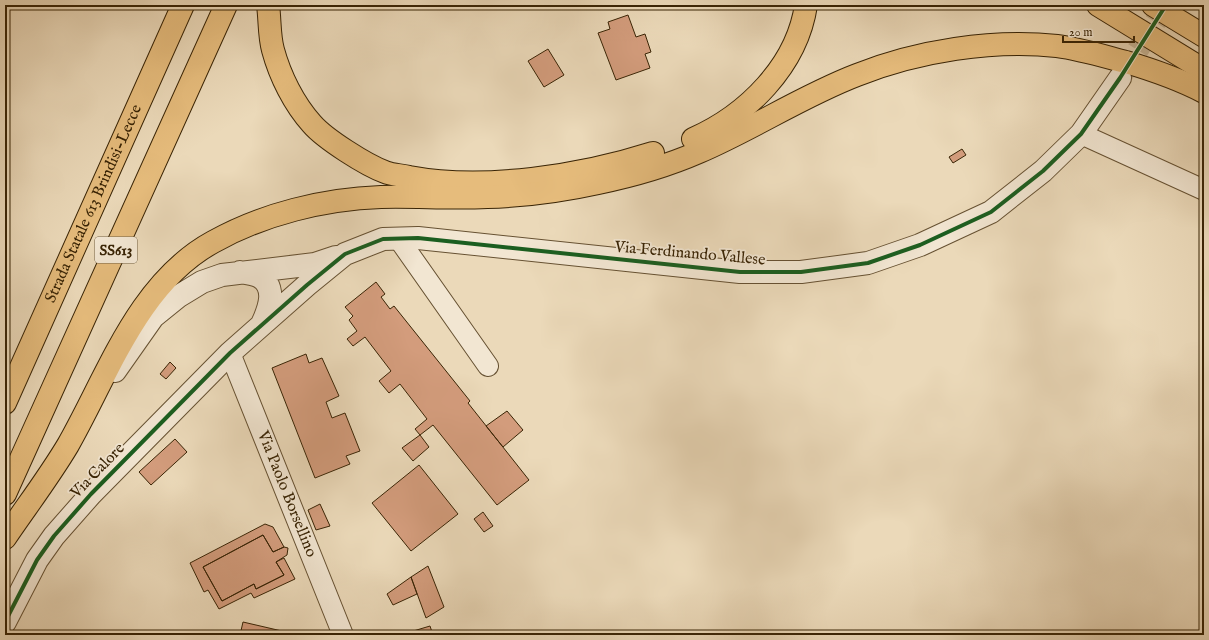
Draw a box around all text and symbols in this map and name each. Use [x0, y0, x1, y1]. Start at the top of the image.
scale bar [1063, 18, 1134, 44]
text: 20 m [1069, 25, 1092, 40]
street label: Strada Statale 613 Brindisi-Lecce [41, 102, 147, 306]
road number: SS613 [95, 237, 137, 263]
street label: Via Ferdinando Vallese [613, 237, 766, 271]
street label: Via Paolo Borsellino [252, 427, 321, 561]
street label: Via Calore [66, 439, 129, 504]

